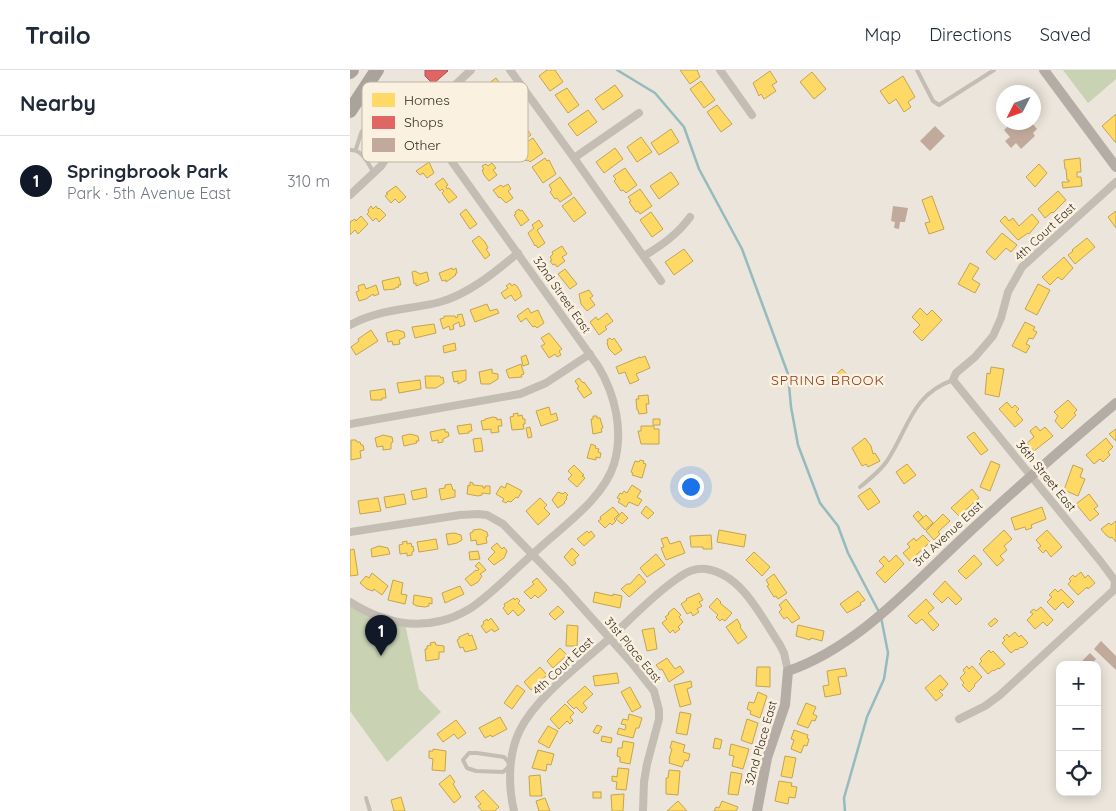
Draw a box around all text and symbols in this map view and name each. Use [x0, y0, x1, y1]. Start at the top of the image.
text: Trailo [25, 20, 91, 50]
text: Map [864, 23, 901, 46]
text: Directions [929, 23, 1012, 46]
text: Saved [1040, 23, 1091, 46]
legend [362, 82, 528, 162]
north arrow [996, 85, 1041, 130]
text: Nearby [20, 90, 96, 116]
text: Homes [404, 91, 450, 109]
text: Shops [404, 113, 443, 131]
text: Other [404, 136, 441, 154]
text: Springbrook Park [67, 159, 228, 183]
text: 1 [33, 171, 39, 191]
text: 310 m [287, 171, 330, 191]
text: Park · 5th Avenue East [67, 183, 231, 203]
street label: 4th Court East [1011, 199, 1078, 264]
street label: 32nd Street East [530, 253, 594, 336]
district label: SPRING BROOK [771, 371, 885, 389]
street label: 36th Street East [1013, 437, 1080, 514]
your location [678, 474, 704, 500]
street label: 3rd Avenue East [910, 498, 985, 570]
street label: 31st Place East [602, 614, 665, 686]
pin: 1 [365, 615, 397, 656]
street label: 4th Court East [529, 633, 596, 698]
map controls [1056, 661, 1101, 796]
button: + [1056, 661, 1101, 706]
street label: 32nd Place East [741, 699, 780, 787]
button: − [1056, 706, 1101, 751]
button: locate [1056, 751, 1101, 796]

